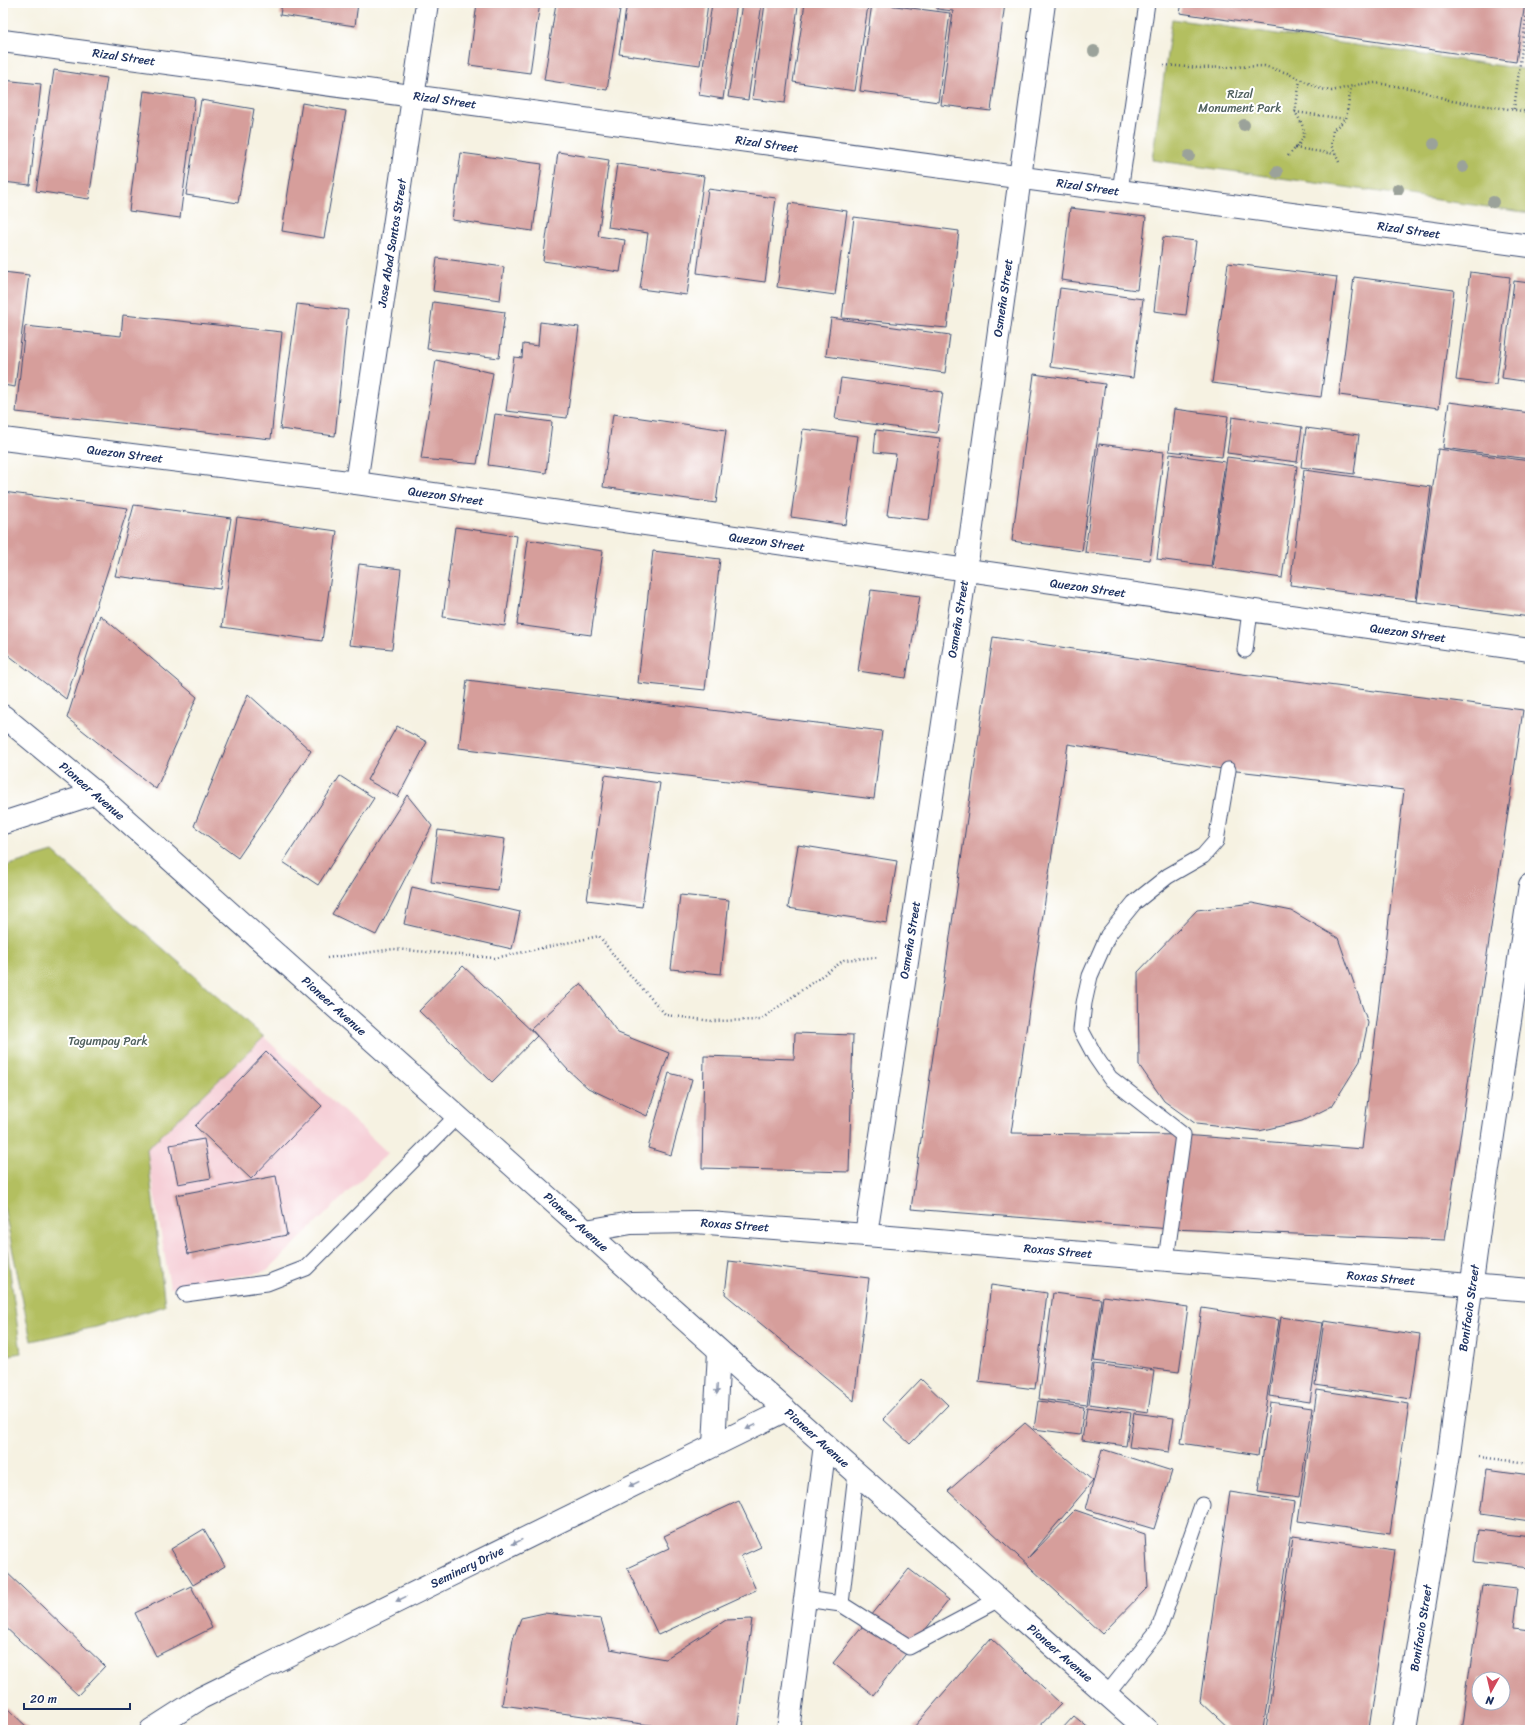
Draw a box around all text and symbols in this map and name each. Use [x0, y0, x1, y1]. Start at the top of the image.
street label: Rizal Street [91, 42, 157, 72]
park label: Rizal Monument Park [1198, 83, 1282, 119]
street label: Rizal Street [412, 85, 478, 115]
street label: Rizal Street [734, 129, 800, 159]
street label: Rizal Street [1055, 172, 1121, 202]
street label: Jose Abad Santos Street [371, 176, 413, 310]
street label: Rizal Street [1376, 215, 1442, 245]
street label: Osmeña Street [987, 257, 1019, 339]
street label: Quezon Street [86, 438, 164, 470]
street label: Quezon Street [407, 480, 485, 512]
street label: Quezon Street [728, 526, 806, 558]
street label: Quezon Street [1049, 572, 1127, 604]
street label: Osmeña Street [941, 578, 975, 660]
street label: Quezon Street [1369, 617, 1447, 649]
street label: Pioneer Avenue [54, 756, 130, 826]
street label: Osmeña Street [893, 899, 927, 981]
street label: Pioneer Avenue [296, 970, 372, 1042]
park label: Tagumpay Park [68, 1030, 148, 1052]
street label: Pioneer Avenue [538, 1186, 614, 1258]
street label: Roxas Street [700, 1212, 770, 1238]
street label: Roxas Street [1023, 1237, 1093, 1265]
street label: Bonifacio Street [1452, 1262, 1486, 1353]
street label: Roxas Street [1346, 1264, 1416, 1292]
one-way arrow [714, 1383, 720, 1396]
street label: Pioneer Avenue [779, 1402, 855, 1474]
one-way arrow [745, 1424, 756, 1430]
one-way arrow [628, 1481, 640, 1488]
one-way arrow [512, 1539, 523, 1545]
street label: Seminary Drive [426, 1540, 508, 1594]
street label: Bonifacio Street [1403, 1582, 1439, 1673]
one-way arrow [395, 1596, 406, 1602]
street label: Pioneer Avenue [1022, 1618, 1098, 1688]
north arrow [1471, 1671, 1511, 1711]
scale bar [24, 1685, 130, 1711]
text: 20 m [30, 1688, 57, 1710]
text: N [1484, 1690, 1496, 1710]

